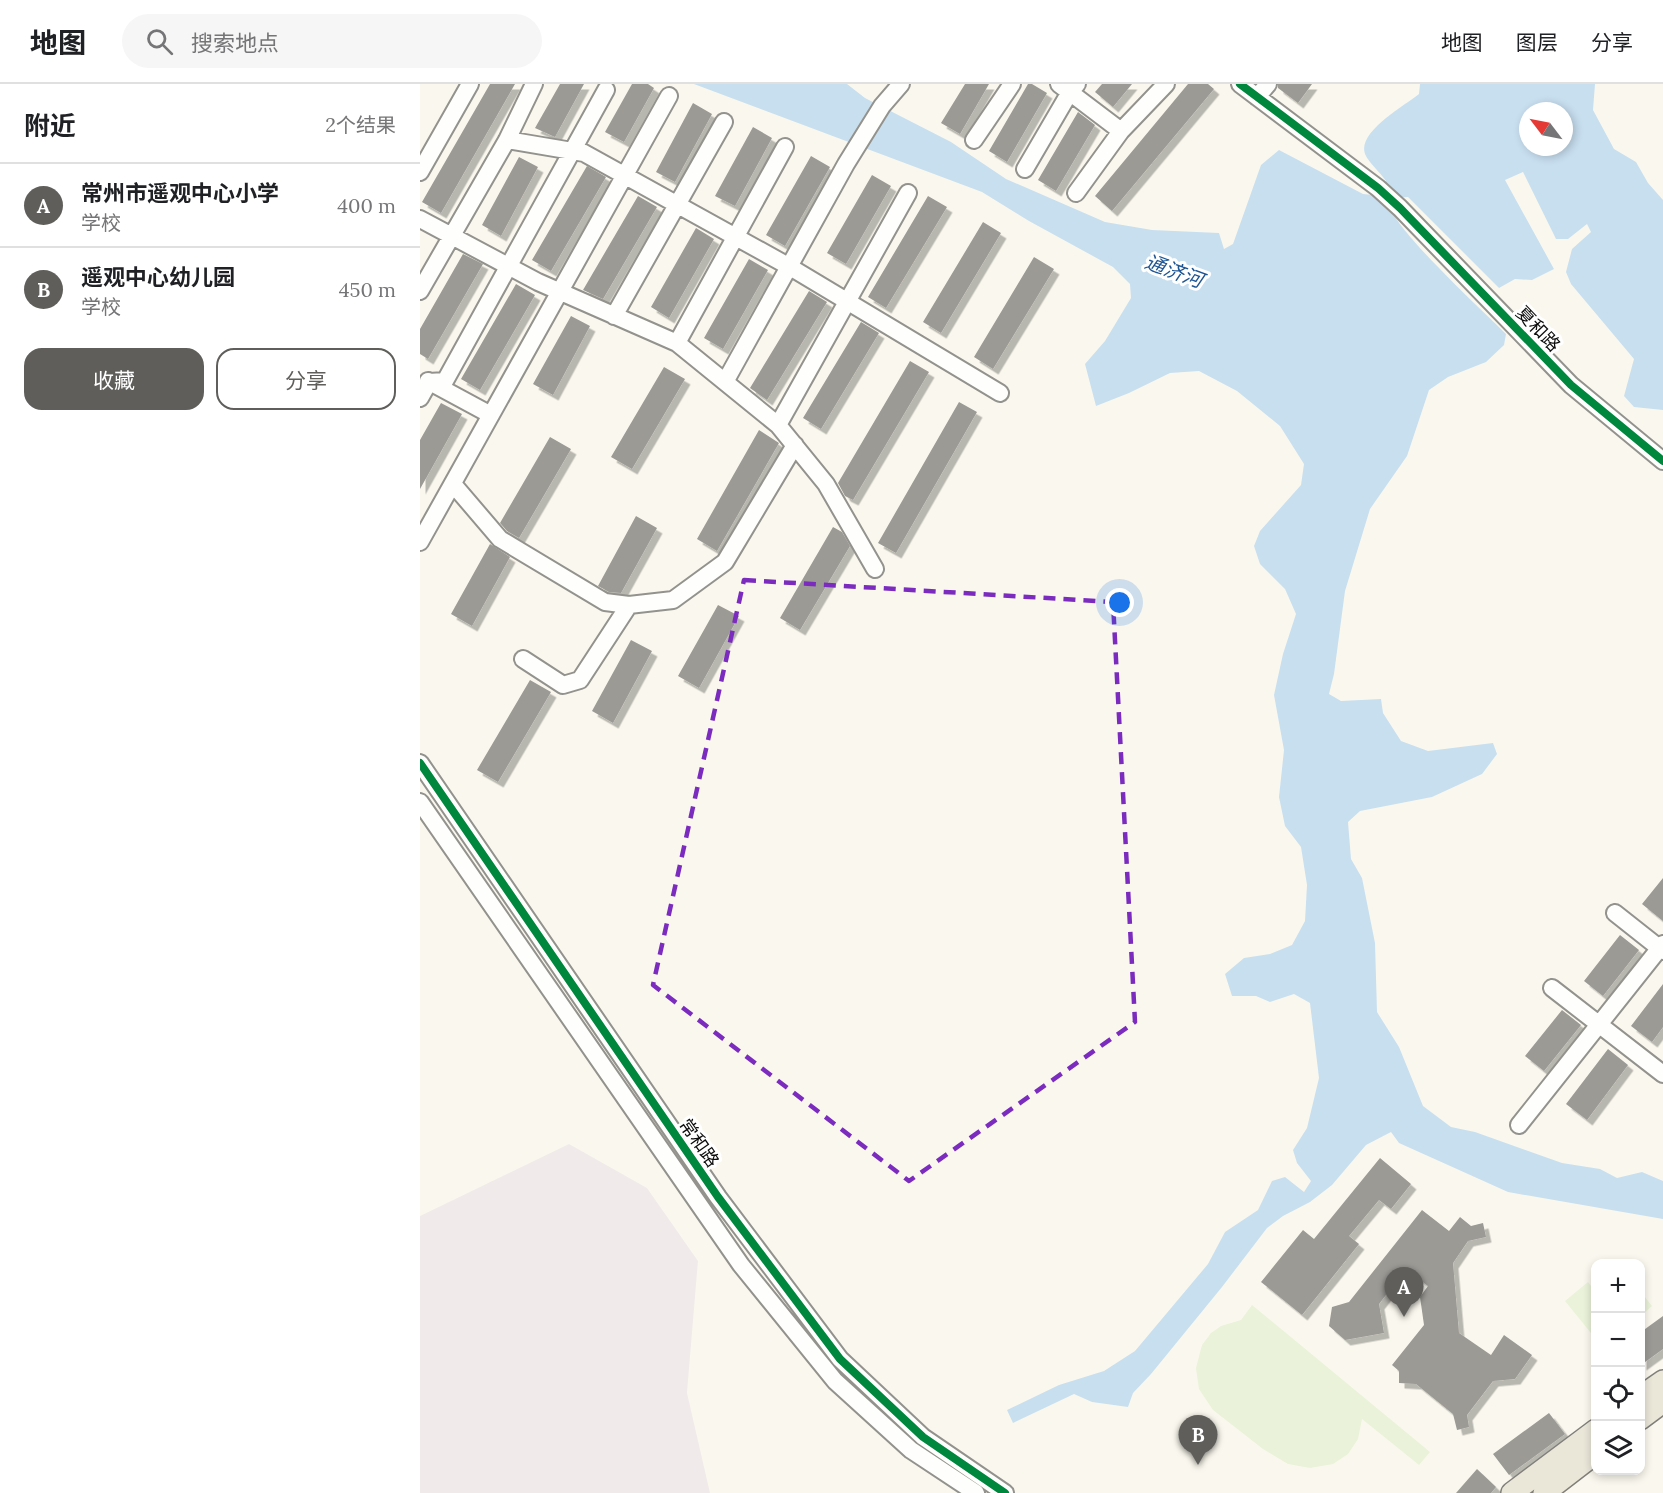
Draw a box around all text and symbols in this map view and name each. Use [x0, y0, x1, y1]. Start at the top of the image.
search box [122, 14, 542, 68]
text: 地图 [30, 25, 86, 61]
icon: search [143, 25, 176, 58]
text: 搜索地点 [191, 29, 279, 57]
text: 地图 [1441, 29, 1483, 56]
text: 图层 [1516, 29, 1558, 56]
text: 分享 [1591, 29, 1633, 56]
north arrow [1519, 102, 1573, 156]
text: 附近 [24, 109, 76, 142]
text: 2个结果 [325, 112, 396, 137]
text: 常州市遥观中心小学 [81, 179, 279, 207]
text: A [37, 193, 50, 218]
text: 400 m [337, 193, 396, 218]
text: 学校 [81, 210, 121, 235]
water label: 通济河 [1142, 249, 1210, 294]
text: 遥观中心幼儿园 [81, 263, 235, 291]
text: B [37, 277, 50, 302]
text: 450 m [339, 277, 396, 302]
text: 学校 [81, 294, 121, 319]
street label: 夏和路 [1511, 301, 1565, 356]
button: 收藏 [24, 348, 204, 410]
button: 分享 [216, 348, 396, 410]
your location [1105, 588, 1134, 617]
street label: 常和路 [675, 1114, 724, 1171]
map controls [1591, 1259, 1645, 1475]
button: + [1591, 1259, 1645, 1313]
pin: A [1384, 1268, 1424, 1317]
button: − [1591, 1313, 1645, 1367]
button: locate [1591, 1367, 1645, 1421]
pin: B [1178, 1416, 1218, 1465]
button: layers [1591, 1421, 1645, 1475]

